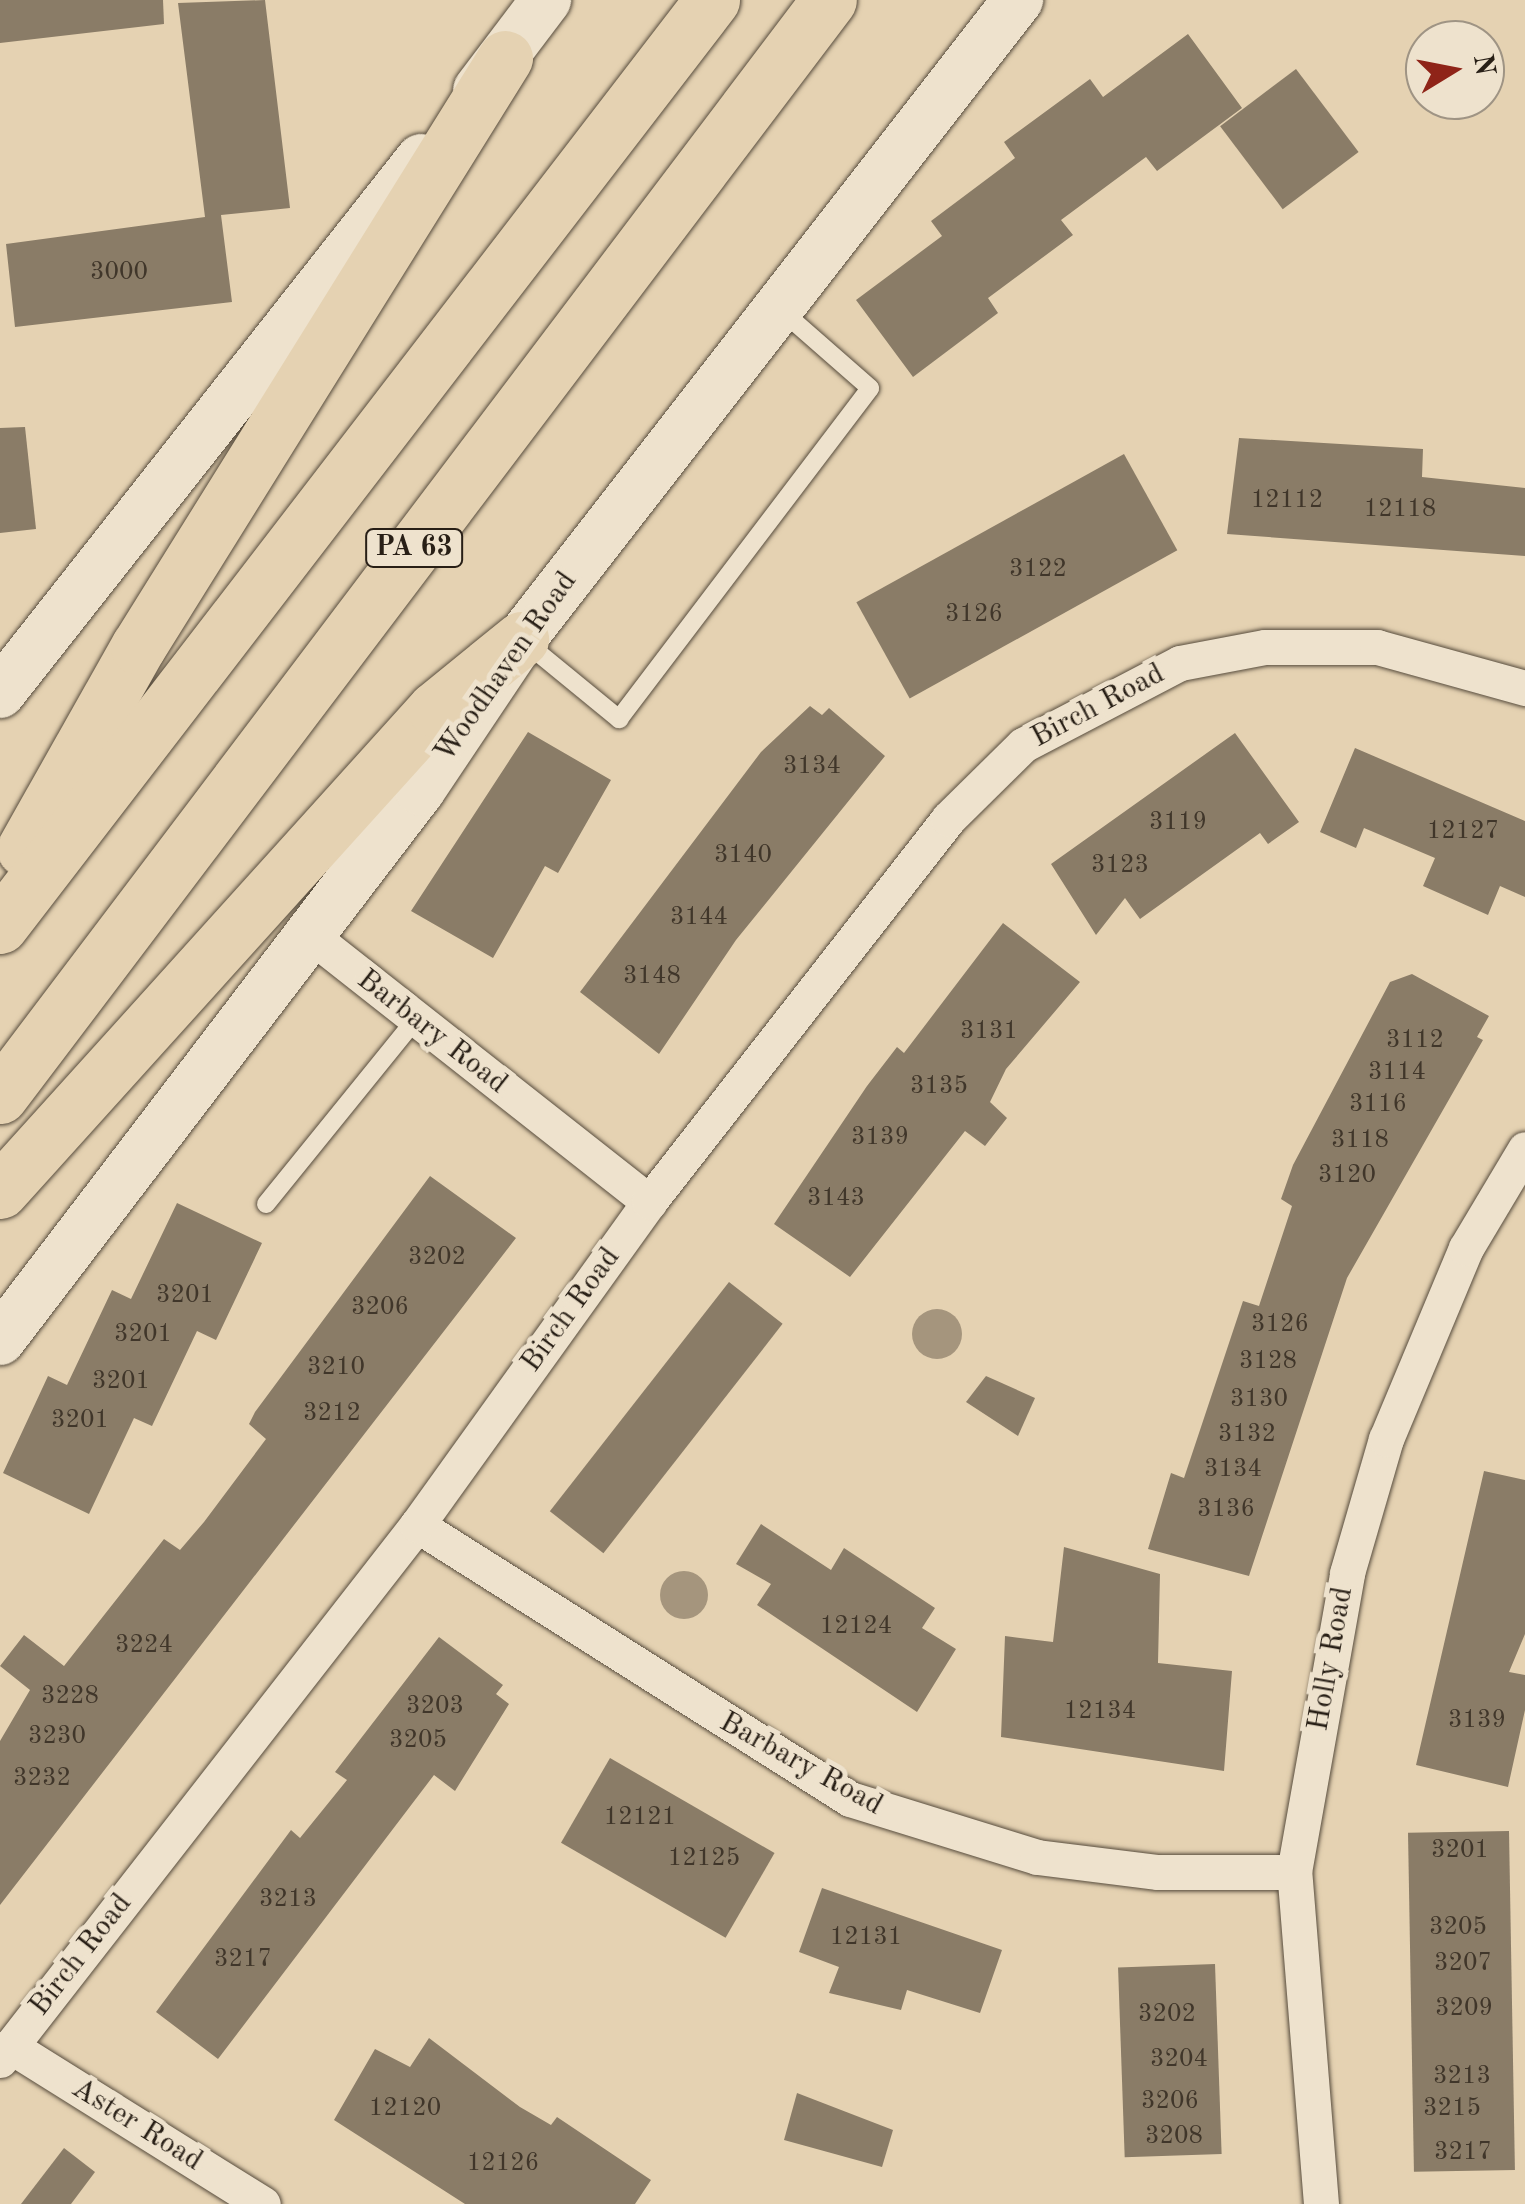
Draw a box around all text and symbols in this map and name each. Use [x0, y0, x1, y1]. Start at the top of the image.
north arrow [1405, 20, 1505, 120]
text: N [1467, 52, 1498, 78]
house number: 3000 [90, 258, 148, 288]
house number: 12112 [1251, 486, 1323, 516]
house number: 12118 [1364, 495, 1436, 525]
road number: PA 63 [364, 525, 464, 571]
house number: 3122 [1009, 555, 1067, 585]
street label: Woodhaven Road [427, 565, 585, 769]
house number: 3126 [945, 600, 1003, 630]
street label: Birch Road [1025, 656, 1171, 756]
house number: 3134 [783, 752, 841, 782]
house number: 3119 [1149, 808, 1207, 838]
house number: 12127 [1427, 817, 1499, 847]
house number: 3140 [714, 841, 772, 871]
house number: 3123 [1091, 851, 1149, 881]
house number: 3144 [670, 903, 728, 933]
street label: Barbary Road [349, 962, 515, 1102]
house number: 3148 [623, 962, 681, 992]
house number: 3131 [960, 1017, 1018, 1047]
house number: 3112 [1386, 1026, 1444, 1056]
house number: 3114 [1368, 1058, 1426, 1088]
house number: 3135 [910, 1072, 968, 1102]
house number: 3116 [1349, 1090, 1407, 1120]
house number: 3139 [851, 1123, 909, 1153]
house number: 3118 [1331, 1126, 1389, 1156]
house number: 3120 [1318, 1161, 1376, 1191]
house number: 3143 [807, 1184, 865, 1214]
street label: Birch Road [514, 1240, 628, 1380]
house number: 3202 [408, 1243, 466, 1273]
house number: 3201 [156, 1281, 214, 1311]
house number: 3206 [351, 1293, 409, 1323]
house number: 3126 [1251, 1310, 1309, 1340]
house number: 3201 [114, 1320, 172, 1350]
house number: 3128 [1239, 1347, 1297, 1377]
house number: 3210 [307, 1353, 365, 1383]
house number: 3201 [92, 1367, 150, 1397]
house number: 3130 [1230, 1385, 1288, 1415]
house number: 3212 [303, 1399, 361, 1429]
house number: 3201 [51, 1406, 109, 1436]
house number: 3132 [1218, 1420, 1276, 1450]
house number: 3134 [1204, 1455, 1262, 1485]
house number: 3136 [1197, 1495, 1255, 1525]
street label: Holly Road [1301, 1584, 1361, 1734]
house number: 12124 [820, 1612, 892, 1642]
house number: 3224 [115, 1631, 173, 1661]
house number: 3228 [41, 1682, 99, 1712]
house number: 3203 [406, 1692, 464, 1722]
house number: 12134 [1064, 1697, 1136, 1727]
street label: Barbary Road [713, 1704, 889, 1824]
house number: 3139 [1448, 1706, 1506, 1736]
house number: 3230 [28, 1722, 86, 1752]
house number: 3205 [389, 1726, 447, 1756]
house number: 3232 [13, 1764, 71, 1794]
house number: 12121 [604, 1803, 676, 1833]
house number: 3201 [1431, 1836, 1489, 1866]
house number: 12125 [668, 1844, 740, 1874]
house number: 3213 [259, 1885, 317, 1915]
street label: Birch Road [22, 1886, 140, 2024]
house number: 3205 [1429, 1913, 1487, 1943]
house number: 12131 [830, 1923, 902, 1953]
house number: 3217 [214, 1945, 272, 1975]
house number: 3207 [1434, 1949, 1492, 1979]
house number: 3209 [1435, 1994, 1493, 2024]
house number: 3202 [1138, 2000, 1196, 2030]
house number: 3204 [1150, 2045, 1208, 2075]
house number: 3213 [1433, 2062, 1491, 2092]
street label: Aster Road [65, 2071, 209, 2179]
house number: 3206 [1141, 2087, 1199, 2117]
house number: 12120 [369, 2094, 441, 2124]
house number: 3215 [1423, 2094, 1481, 2124]
house number: 3208 [1145, 2122, 1203, 2152]
house number: 3217 [1434, 2138, 1492, 2168]
house number: 12126 [467, 2149, 539, 2179]

